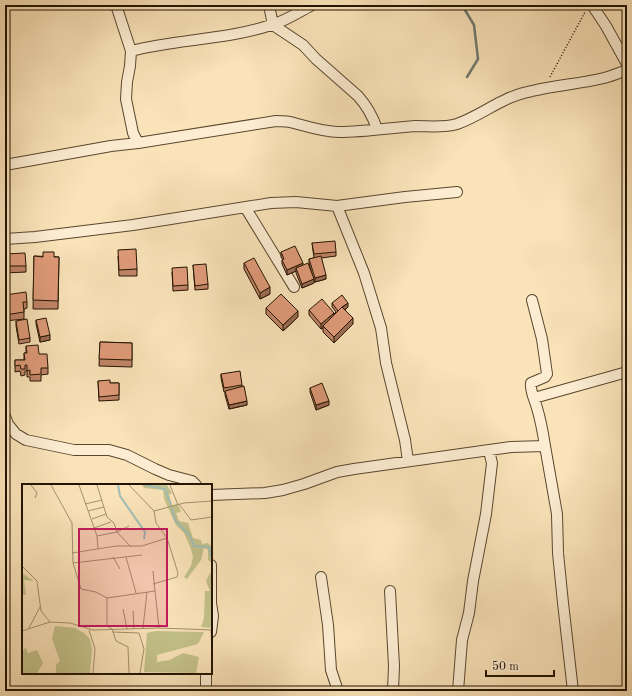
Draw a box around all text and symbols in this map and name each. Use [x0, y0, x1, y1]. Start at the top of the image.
inset map [22, 484, 212, 674]
scale bar [486, 652, 554, 678]
text: 50 m [492, 660, 519, 673]

